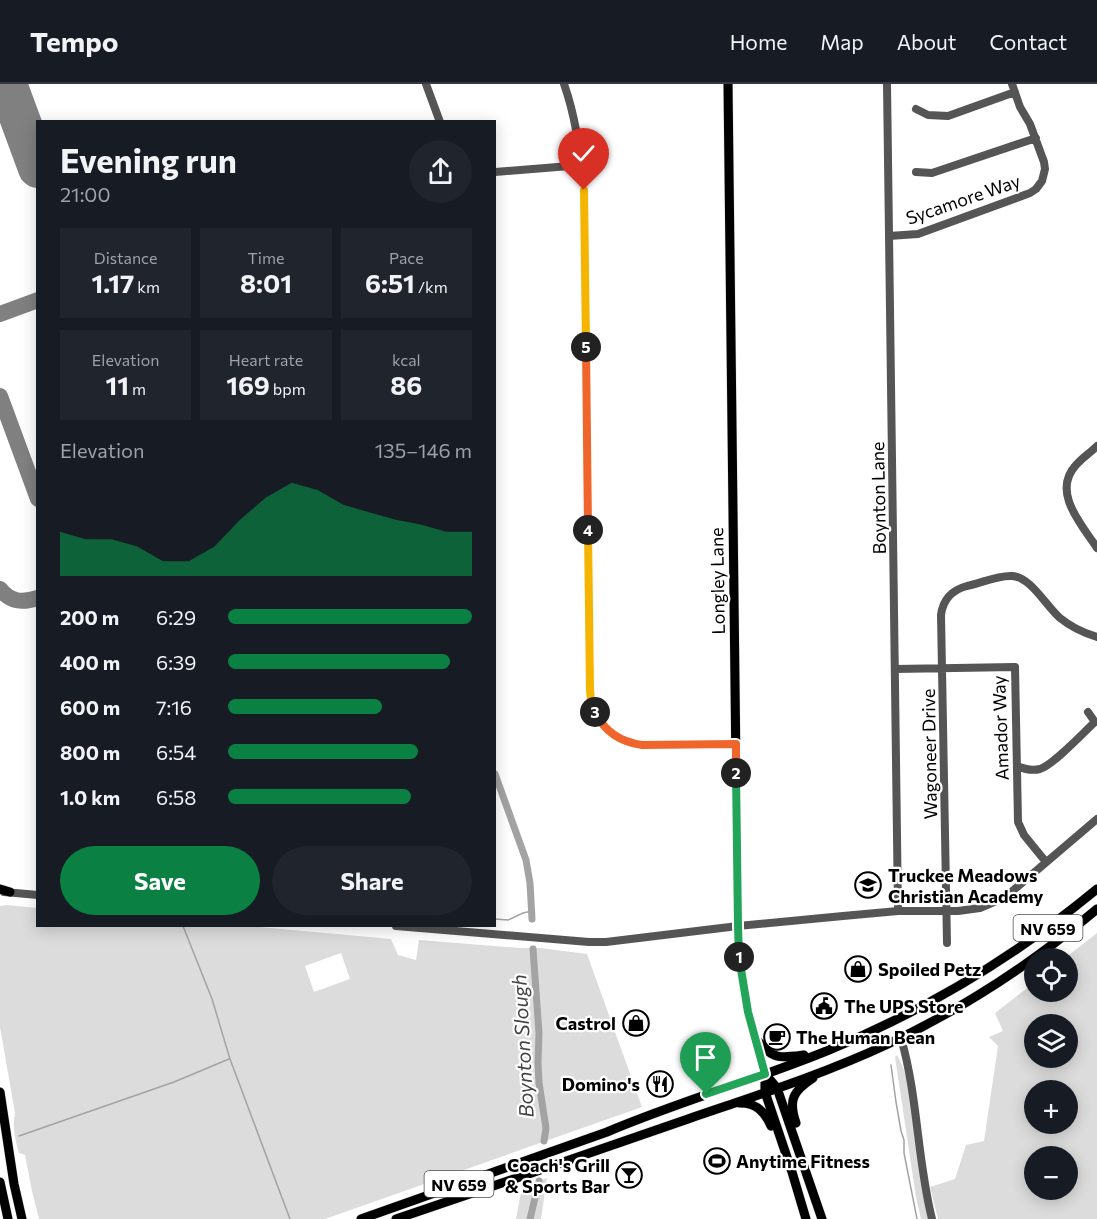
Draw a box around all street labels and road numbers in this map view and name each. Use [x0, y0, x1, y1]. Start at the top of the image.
street label: Sycamore Way [903, 169, 1023, 229]
street label: Boynton Lane [866, 441, 890, 555]
street label: Longley Lane [705, 527, 729, 635]
street label: Amador Way [987, 675, 1013, 781]
street label: Wagoneer Drive [917, 689, 941, 819]
road number: NV 659 [1014, 915, 1082, 941]
road number: NV 659 [424, 1171, 494, 1197]

